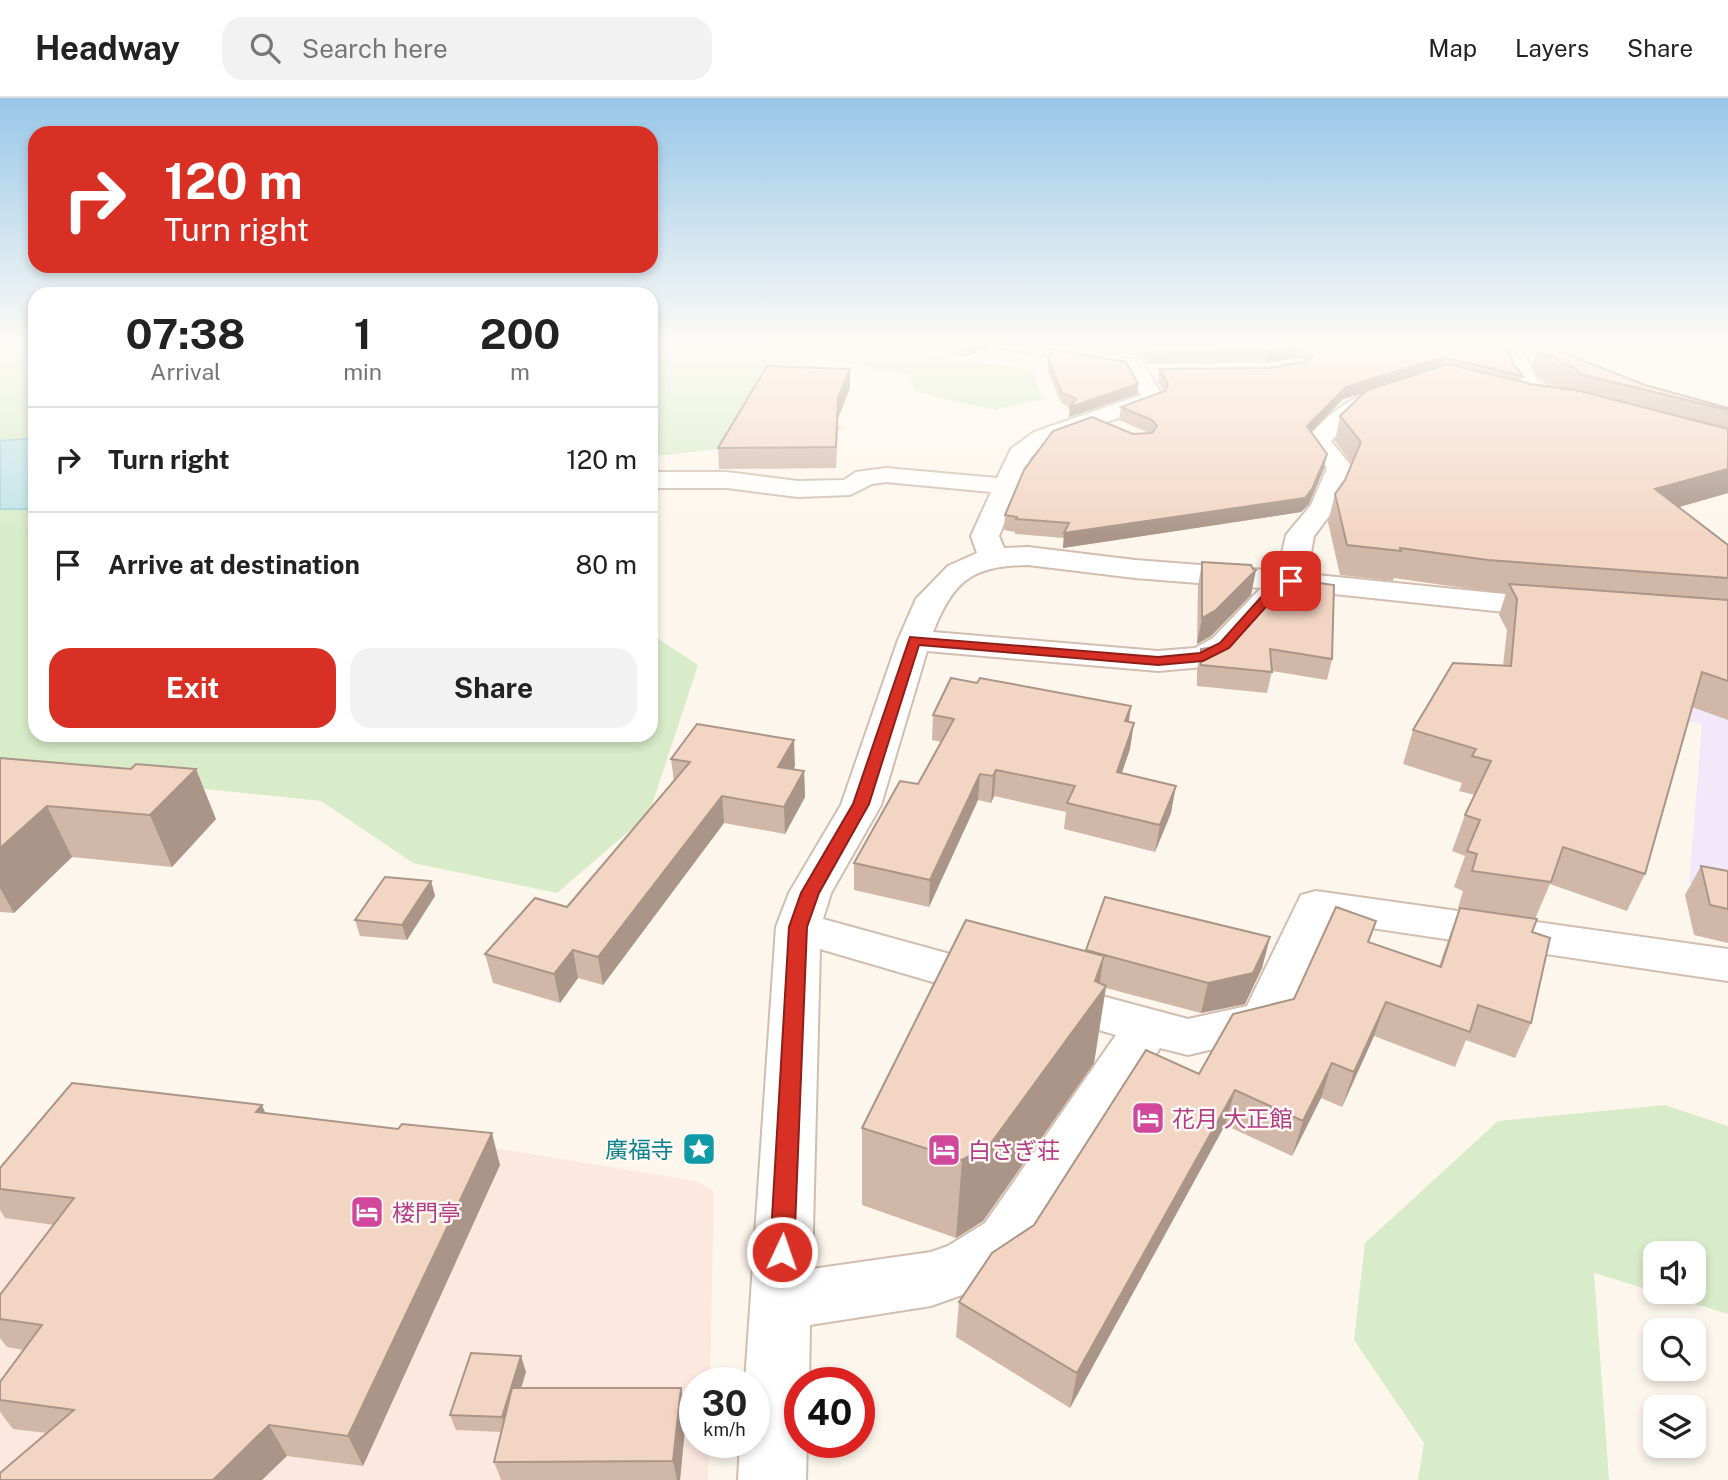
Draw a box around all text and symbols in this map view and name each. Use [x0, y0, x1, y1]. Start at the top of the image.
search box [222, 17, 712, 80]
text: Headway [35, 29, 180, 67]
icon: search [246, 29, 284, 67]
text: Search here [302, 33, 448, 64]
text: Map [1428, 34, 1477, 62]
text: Layers [1515, 34, 1589, 62]
text: Share [1627, 34, 1693, 62]
text: 120 m [164, 152, 303, 210]
icon: right [49, 154, 140, 245]
text: Turn right [164, 211, 309, 248]
text: 07:38 [126, 309, 246, 358]
text: 1 [354, 309, 372, 358]
text: 200 [480, 309, 560, 358]
text: Arrival [150, 358, 221, 385]
text: min [343, 358, 382, 385]
text: m [510, 358, 530, 385]
icon: right [49, 441, 87, 479]
text: Turn right [108, 444, 230, 475]
text: 120 m [566, 444, 637, 475]
icon: arrive [49, 546, 87, 584]
text: Arrive at destination [108, 549, 360, 580]
text: 80 m [576, 549, 637, 580]
pin [1261, 551, 1321, 611]
icon: arrive [1272, 562, 1310, 600]
button: Exit [49, 648, 336, 728]
button: Share [350, 648, 637, 728]
hotel icon: 花月 大正館 [1129, 1099, 1167, 1137]
place label: 花月 大正館 [1172, 1105, 1293, 1132]
place icon: 廣福寺 [680, 1130, 718, 1168]
hotel icon: 白さぎ荘 [925, 1131, 963, 1169]
place label: 廣福寺 [605, 1136, 674, 1163]
place label: 白さぎ荘 [968, 1137, 1060, 1164]
hotel icon: 楼門亭 [348, 1193, 386, 1231]
place label: 楼門亭 [392, 1199, 461, 1226]
position arrow [745, 1215, 819, 1289]
map controls [1643, 1241, 1706, 1458]
button: sound [1643, 1241, 1706, 1304]
button: search [1643, 1318, 1706, 1381]
speed limit sign: 40 [784, 1367, 875, 1458]
text: 30 [702, 1383, 747, 1424]
button: layers [1643, 1395, 1706, 1458]
text: km/h [703, 1419, 746, 1440]

